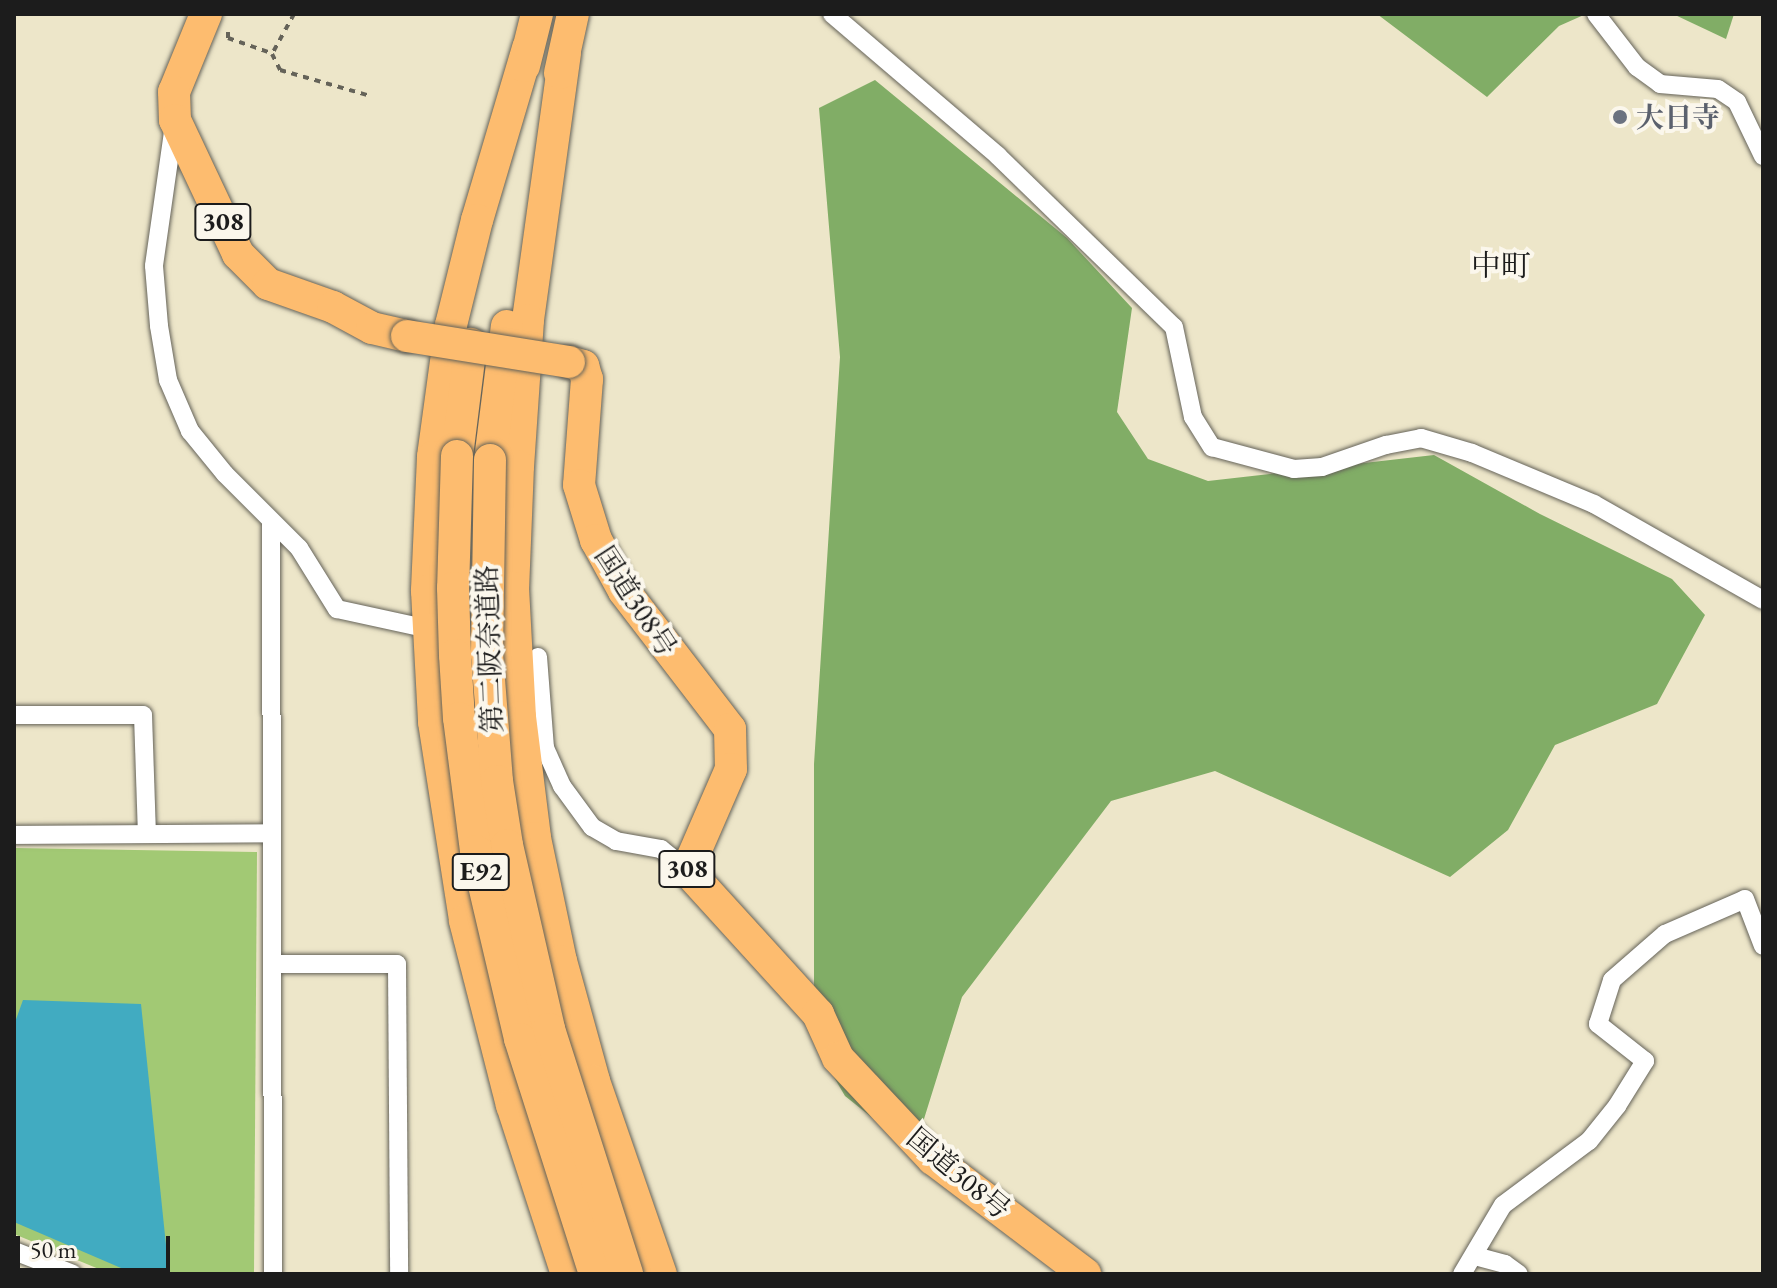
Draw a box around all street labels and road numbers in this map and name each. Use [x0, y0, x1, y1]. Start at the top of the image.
road number: 308 [193, 200, 253, 244]
street label: 国道308号 [588, 540, 684, 662]
street label: 第二阪奈道路 [469, 564, 509, 734]
road number: 308 [657, 847, 717, 891]
road number: E92 [451, 850, 511, 894]
street label: 国道308号 [901, 1120, 1017, 1226]

